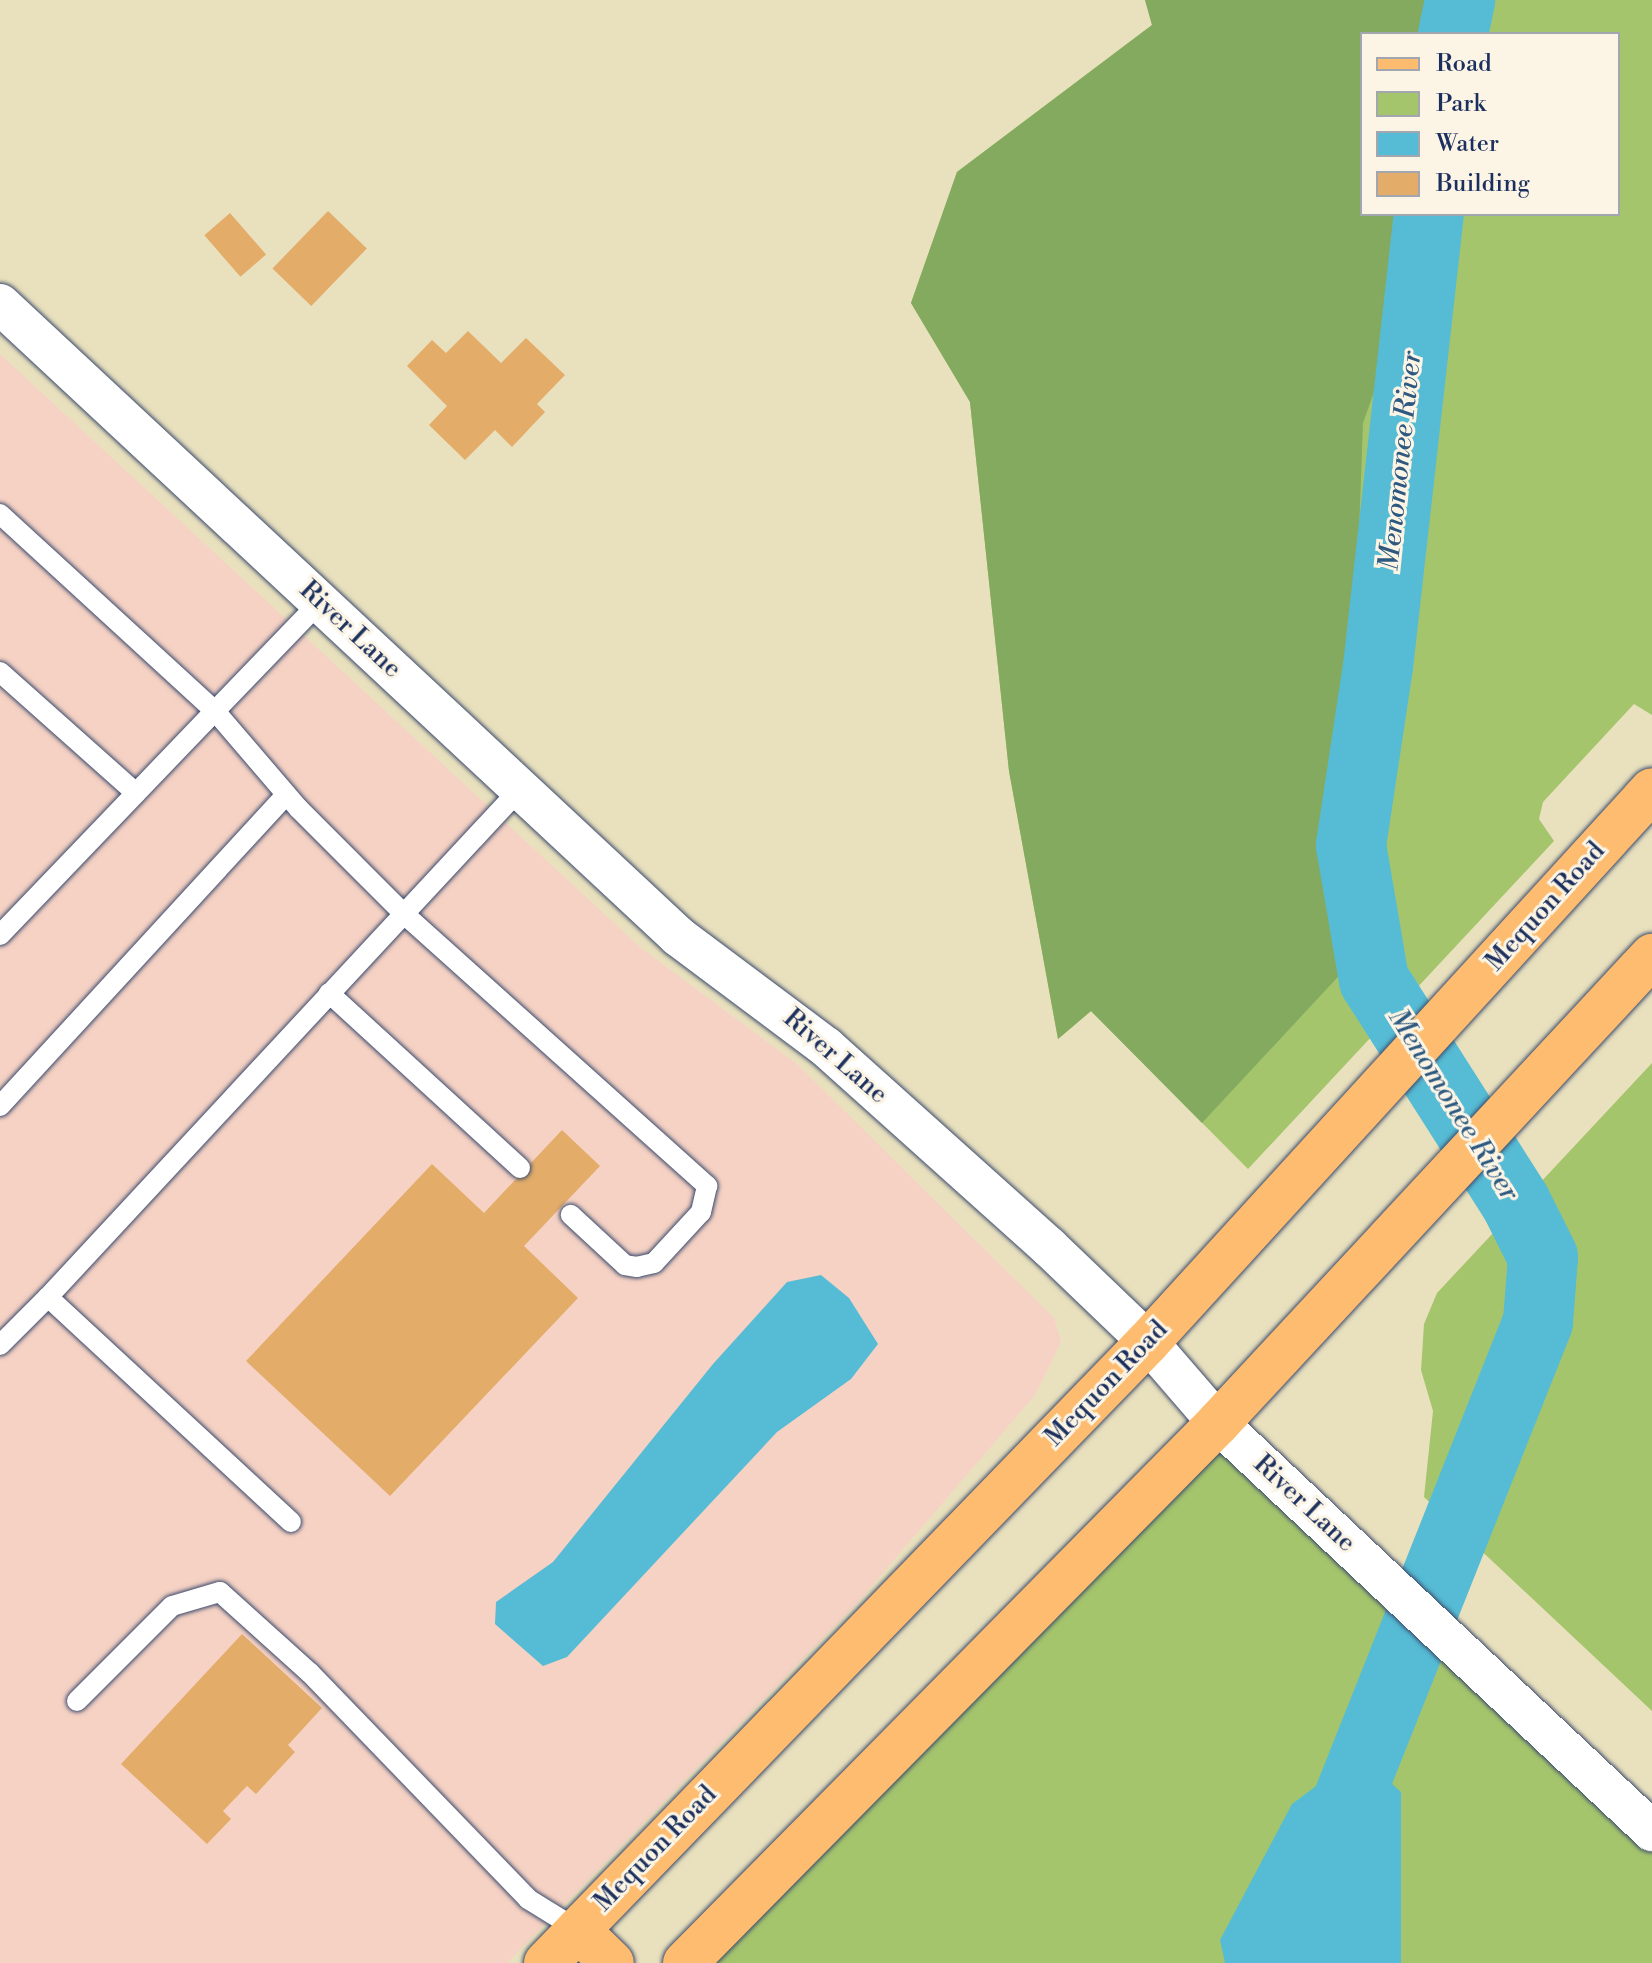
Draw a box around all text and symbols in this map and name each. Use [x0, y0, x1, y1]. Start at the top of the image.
legend [1360, 32, 1620, 216]
text: Road [1436, 49, 1492, 79]
text: Park [1436, 89, 1486, 119]
text: Water [1436, 129, 1499, 159]
text: Building [1436, 169, 1530, 199]
water label: Menomonee River [1373, 350, 1429, 572]
street label: River Lane [293, 575, 407, 685]
street label: Mequon Road [1480, 836, 1612, 978]
street label: River Lane [777, 1003, 893, 1111]
water label: Menomonee River [1380, 1003, 1526, 1207]
street label: Mequon Road [1039, 1315, 1175, 1453]
street label: River Lane [1247, 1449, 1361, 1559]
street label: Mequon Road [588, 1780, 724, 1918]

